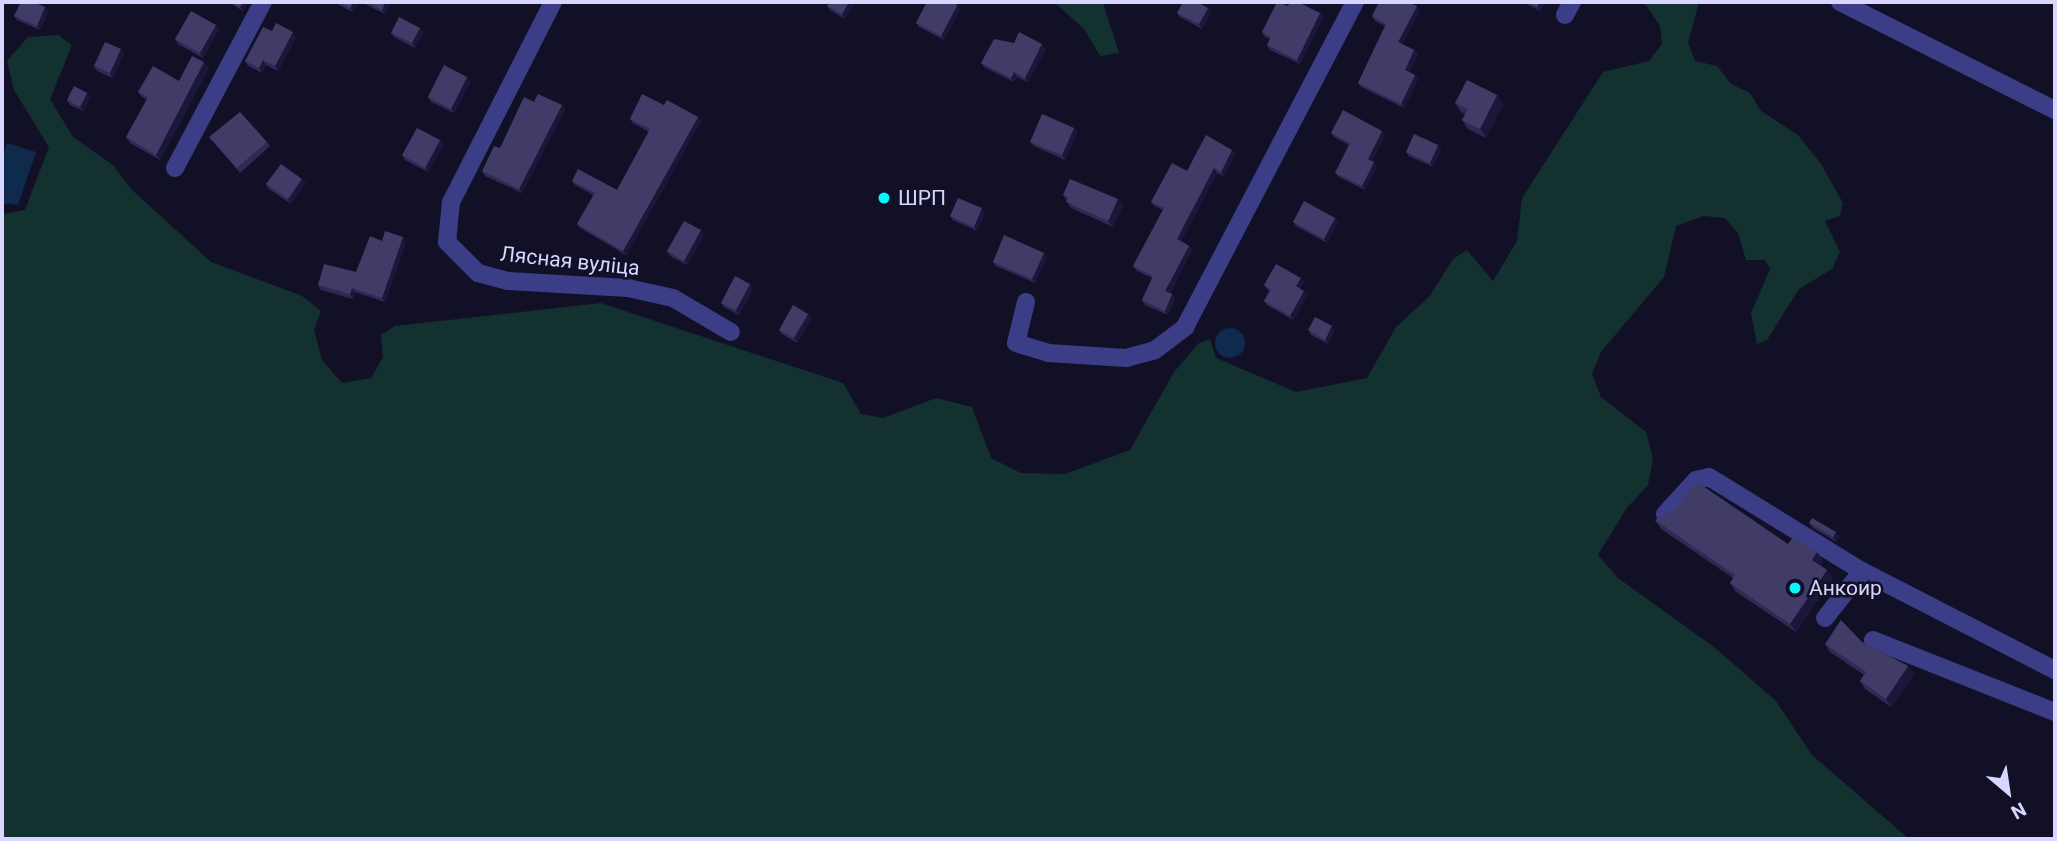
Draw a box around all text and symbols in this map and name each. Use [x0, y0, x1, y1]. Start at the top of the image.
place label: ШРП [898, 185, 946, 211]
marker: ШРП [876, 190, 892, 206]
street label: Лясная вуліца [499, 241, 641, 281]
place label: Анкоир [1809, 575, 1882, 601]
marker: Анкоир [1787, 580, 1803, 596]
north arrow [1973, 757, 2043, 827]
text: N [2007, 797, 2030, 824]

